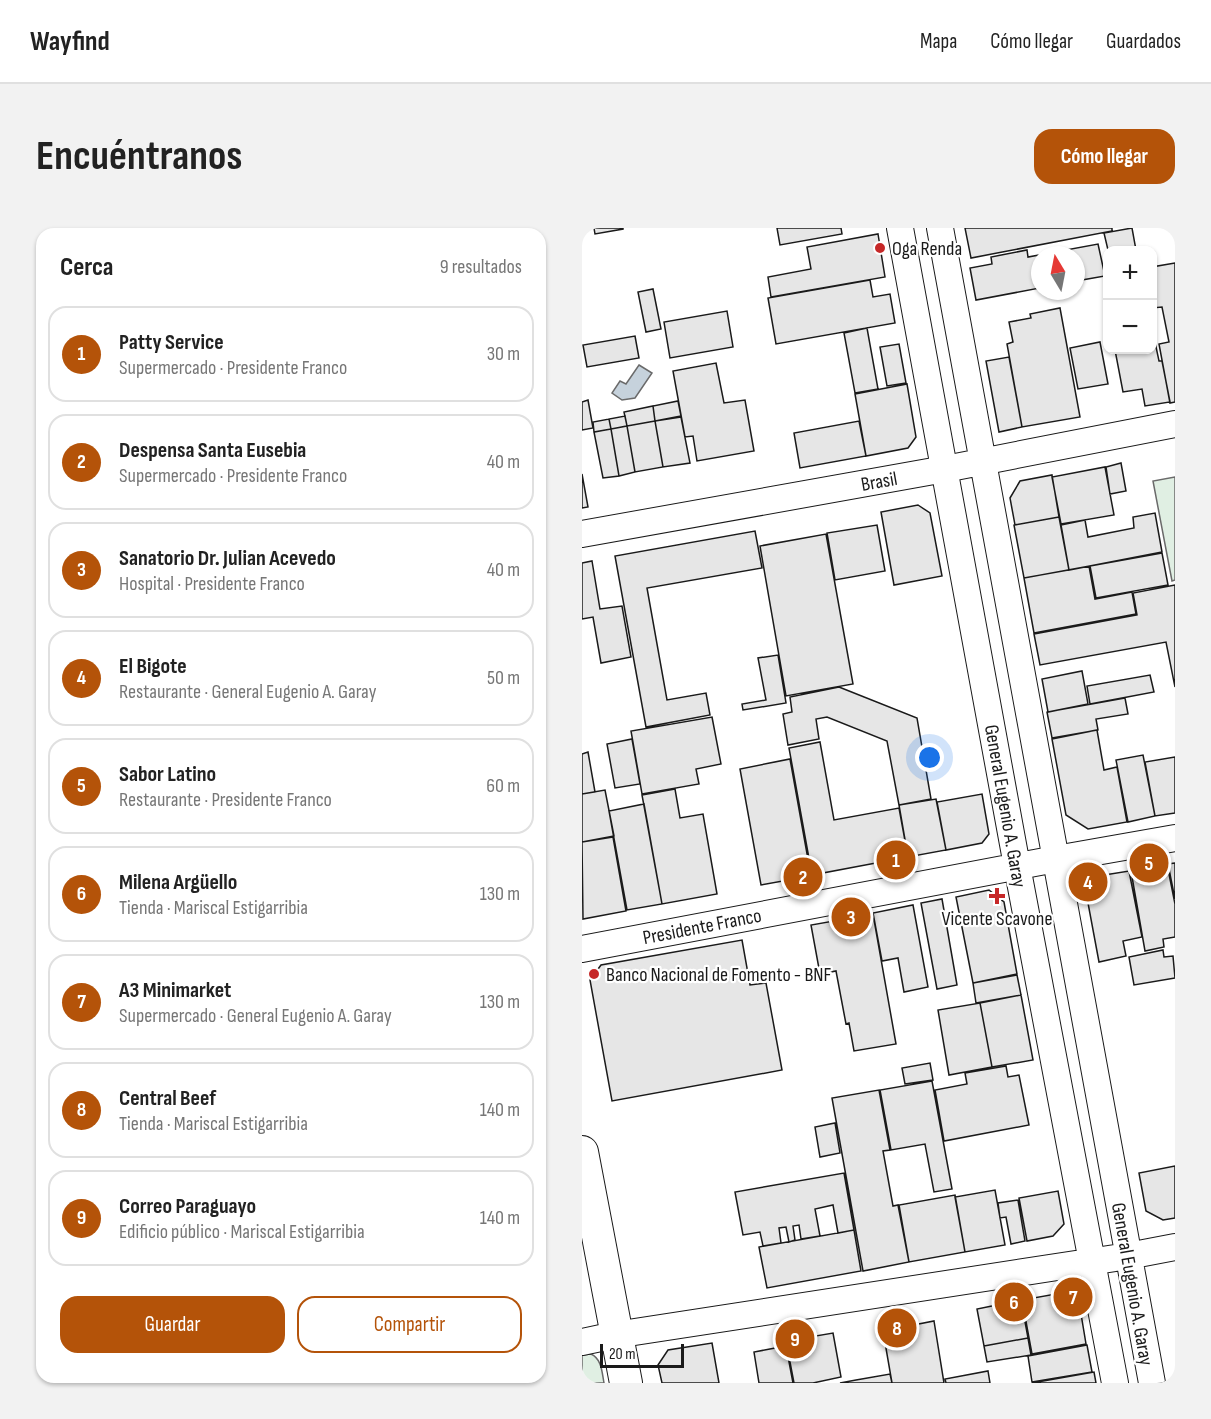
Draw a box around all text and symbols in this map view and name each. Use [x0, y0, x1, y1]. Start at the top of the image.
text: Wayfind [30, 25, 110, 58]
text: Mapa [920, 29, 957, 54]
text: Cómo llegar [990, 29, 1073, 54]
text: Guardados [1106, 29, 1181, 54]
button: Cómo llegar [1034, 129, 1175, 184]
text: Encuéntranos [36, 131, 242, 182]
place label: Oga Renda [892, 237, 962, 261]
marker: Oga Renda [873, 241, 887, 255]
north arrow [1031, 246, 1085, 300]
map controls [1103, 246, 1157, 354]
button: + [1103, 246, 1157, 300]
text: Cerca [60, 252, 113, 283]
text: 9 resultados [440, 255, 522, 279]
button: − [1103, 300, 1157, 354]
text: Patty Service [119, 329, 224, 356]
text: 1 [78, 342, 85, 366]
text: 30 m [487, 342, 520, 366]
text: Supermercado · Presidente Franco [119, 356, 347, 380]
text: Despensa Santa Eusebia [119, 437, 306, 464]
text: 2 [77, 450, 86, 474]
text: 40 m [487, 450, 520, 474]
text: Supermercado · Presidente Franco [119, 464, 347, 488]
street label: Brasil [859, 467, 899, 497]
text: Sanatorio Dr. Julian Acevedo [119, 545, 336, 572]
text: 3 [77, 558, 86, 582]
text: 40 m [487, 558, 520, 582]
text: Hospital · Presidente Franco [119, 572, 305, 596]
text: El Bigote [119, 653, 187, 680]
text: 4 [77, 666, 86, 690]
text: 50 m [487, 666, 520, 690]
text: Restaurante · General Eugenio A. Garay [119, 680, 376, 704]
street label: General Eugenio A. Garay [979, 723, 1031, 890]
your location [915, 743, 944, 772]
text: Sabor Latino [119, 761, 216, 788]
text: 5 [77, 774, 86, 798]
text: 60 m [486, 774, 520, 798]
text: Restaurante · Presidente Franco [119, 788, 332, 812]
pin: 1 [876, 838, 916, 882]
pin: 5 [1130, 840, 1168, 886]
pin: 2 [784, 854, 822, 900]
pin: 4 [1068, 860, 1108, 904]
text: Milena Argüello [119, 869, 237, 896]
text: 6 [77, 882, 86, 906]
text: 130 m [480, 882, 520, 906]
marker: Vicente Scavone [990, 889, 1004, 903]
pin: 3 [832, 894, 870, 940]
text: Tienda · Mariscal Estigarribia [119, 896, 308, 920]
street label: Presidente Franco [641, 904, 764, 950]
place label: Vicente Scavone [942, 907, 1052, 931]
place label: Banco Nacional de Fomento - BNF [606, 963, 831, 987]
marker: Banco Nacional de Fomento - BNF [587, 967, 601, 981]
text: A3 Minimarket [119, 977, 231, 1004]
text: 7 [77, 990, 86, 1014]
text: 130 m [480, 990, 520, 1014]
text: Supermercado · General Eugenio A. Garay [119, 1004, 392, 1028]
text: Central Beef [119, 1085, 216, 1112]
text: 8 [77, 1098, 86, 1122]
text: 140 m [480, 1098, 520, 1122]
text: Tienda · Mariscal Estigarribia [119, 1112, 308, 1136]
text: Correo Paraguayo [119, 1193, 256, 1220]
street label: General Eugenio A. Garay [1106, 1201, 1158, 1368]
text: 9 [77, 1206, 86, 1230]
text: 140 m [480, 1206, 520, 1230]
text: Edificio público · Mariscal Estigarribia [119, 1220, 365, 1244]
pin: 7 [1054, 1274, 1092, 1320]
pin: 6 [994, 1280, 1034, 1324]
button: Guardar [60, 1296, 285, 1353]
button: Compartir [297, 1296, 522, 1353]
pin: 8 [878, 1306, 916, 1350]
pin: 9 [776, 1316, 814, 1362]
scale bar [600, 1341, 684, 1368]
text: 20 m [609, 1345, 636, 1364]

